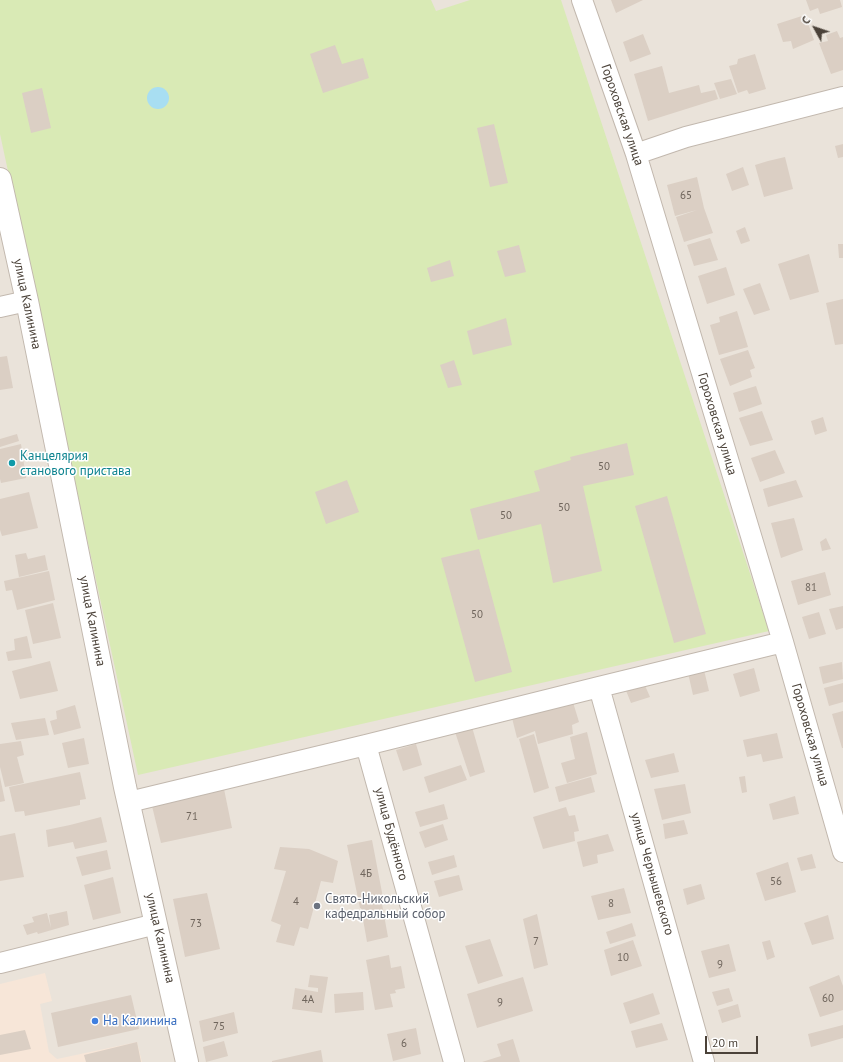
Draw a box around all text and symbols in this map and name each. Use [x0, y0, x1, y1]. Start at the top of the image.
north arrow [795, 8, 835, 48]
text: С [798, 13, 813, 27]
street label: Гороховская улица [597, 62, 647, 168]
house number: 65 [680, 189, 692, 203]
street label: улица Калинина [10, 257, 44, 351]
street label: Гороховская улица [694, 371, 740, 477]
place label: Канцелярия станового пристава [20, 448, 131, 479]
marker: Канцелярия станового пристава [7, 458, 17, 468]
house number: 50 [598, 460, 610, 474]
house number: 50 [558, 501, 570, 515]
house number: 50 [500, 509, 512, 523]
street label: улица Калинина [76, 574, 108, 668]
house number: 81 [805, 581, 817, 595]
house number: 50 [471, 608, 483, 622]
street label: Гороховская улица [788, 682, 832, 788]
street label: улица Будённого [371, 786, 411, 882]
house number: 71 [186, 810, 198, 824]
street label: улица Чернышевского [627, 811, 677, 937]
house number: 4Б [360, 867, 372, 881]
house number: 56 [770, 875, 782, 889]
street label: улица Калинина [142, 891, 178, 985]
place label: Свято-Никольский кафедральный собор [325, 891, 446, 922]
house number: 4 [293, 895, 299, 909]
house number: 8 [608, 897, 614, 911]
marker: Свято-Никольский кафедральный собор [312, 901, 322, 911]
house number: 73 [190, 917, 202, 931]
house number: 7 [533, 935, 539, 949]
house number: 10 [617, 951, 629, 965]
house number: 9 [717, 958, 723, 972]
house number: 60 [822, 992, 834, 1006]
house number: 4А [302, 993, 314, 1007]
house number: 9 [497, 996, 503, 1010]
place label: На Калинина [103, 1013, 177, 1029]
marker: На Калинина [90, 1016, 100, 1026]
house number: 75 [213, 1020, 225, 1034]
scale bar [707, 1028, 760, 1054]
text: 20 m [712, 1035, 738, 1050]
house number: 6 [401, 1037, 407, 1051]

